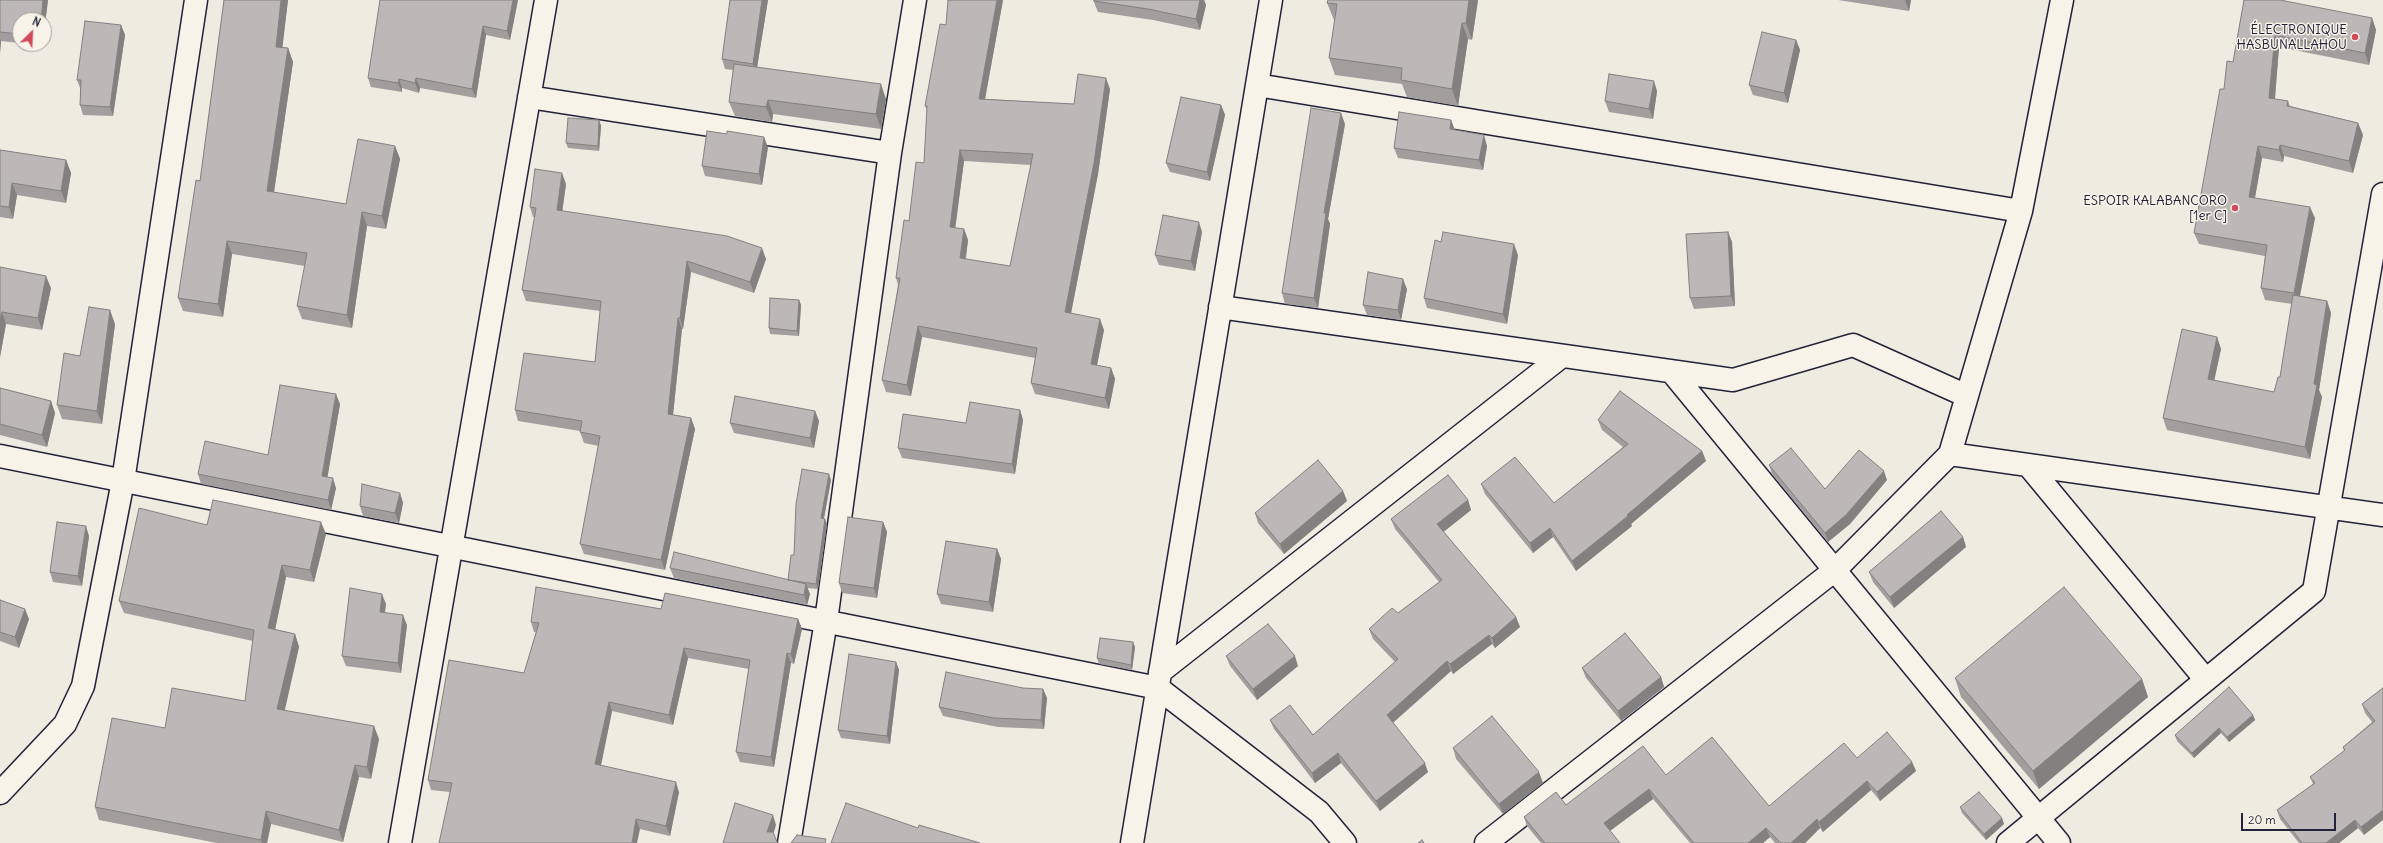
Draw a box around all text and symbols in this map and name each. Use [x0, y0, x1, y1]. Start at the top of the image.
north arrow [12, 12, 52, 52]
text: N [30, 14, 43, 30]
place label: ÉLECTRONIQUE HASBUNALLAHOU [2237, 22, 2347, 53]
marker: ÉLECTRONIQUE HASBUNALLAHOU [2350, 32, 2360, 42]
place label: ESPOIR KALABANCORO [1er C] [2083, 193, 2227, 224]
marker: ESPOIR KALABANCORO [1er C] [2230, 203, 2240, 213]
scale bar [2243, 805, 2338, 831]
text: 20 m [2248, 812, 2276, 827]

